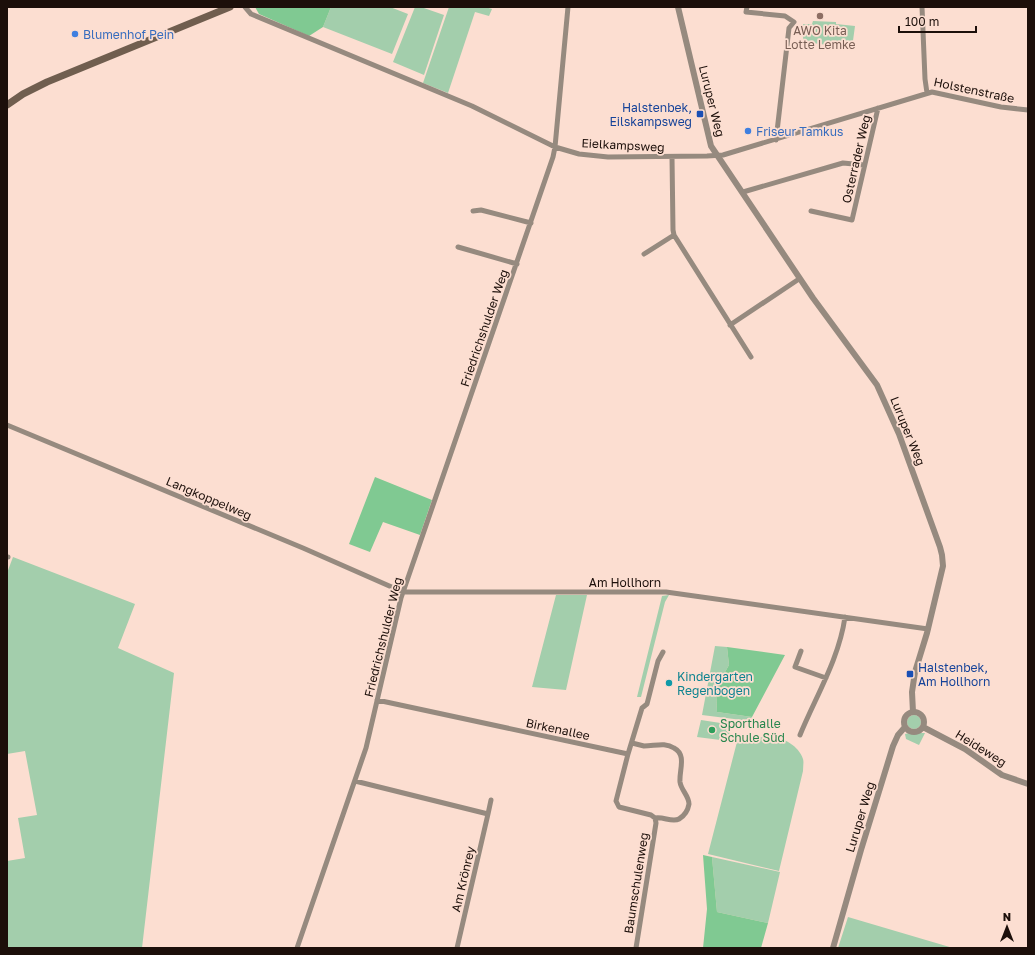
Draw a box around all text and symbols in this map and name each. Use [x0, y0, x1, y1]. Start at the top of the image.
scale bar [899, 8, 976, 34]
marker: AWO Kita Lotte Lemke [815, 11, 825, 21]
text: 100 m [905, 14, 939, 29]
place label: AWO Kita Lotte Lemke [784, 23, 856, 52]
place label: Blumenhof Pein [83, 27, 174, 42]
marker: Blumenhof Pein [70, 29, 80, 39]
street label: Luruper Weg [696, 64, 728, 138]
street label: Holstenstraße [932, 74, 1016, 106]
place label: Halstenbek, Eilskampsweg [610, 100, 692, 129]
marker: Halstenbek, Eilskampsweg [695, 109, 705, 119]
street label: Osterrader Weg [839, 113, 873, 205]
place label: Friseur Tamkus [756, 124, 843, 139]
marker: Friseur Tamkus [743, 126, 753, 136]
street label: Eielkampsweg [581, 135, 665, 155]
street label: Friedrichshulder Weg [457, 267, 511, 389]
street label: Luruper Weg [887, 394, 929, 468]
street label: Langkoppelweg [164, 473, 254, 523]
street label: Friedrichshulder Weg [361, 575, 405, 699]
street label: Am Hollhorn [589, 575, 661, 590]
place label: Halstenbek, Am Hollhorn [918, 660, 990, 689]
place label: Kindergarten Regenbogen [677, 669, 753, 698]
marker: Halstenbek, Am Hollhorn [905, 669, 915, 679]
marker: Kindergarten Regenbogen [664, 678, 674, 688]
street label: Birkenallee [525, 715, 591, 743]
place label: Sporthalle Schule Süd [720, 716, 785, 745]
marker: Sporthalle Schule Süd [707, 725, 717, 735]
street label: Heideweg [953, 726, 1009, 770]
street label: Luruper Weg [842, 780, 878, 854]
street label: Baumschulenweg [621, 831, 651, 935]
street label: Am Krönrey [448, 844, 478, 913]
north arrow [987, 907, 1027, 947]
text: N [1003, 910, 1011, 923]

